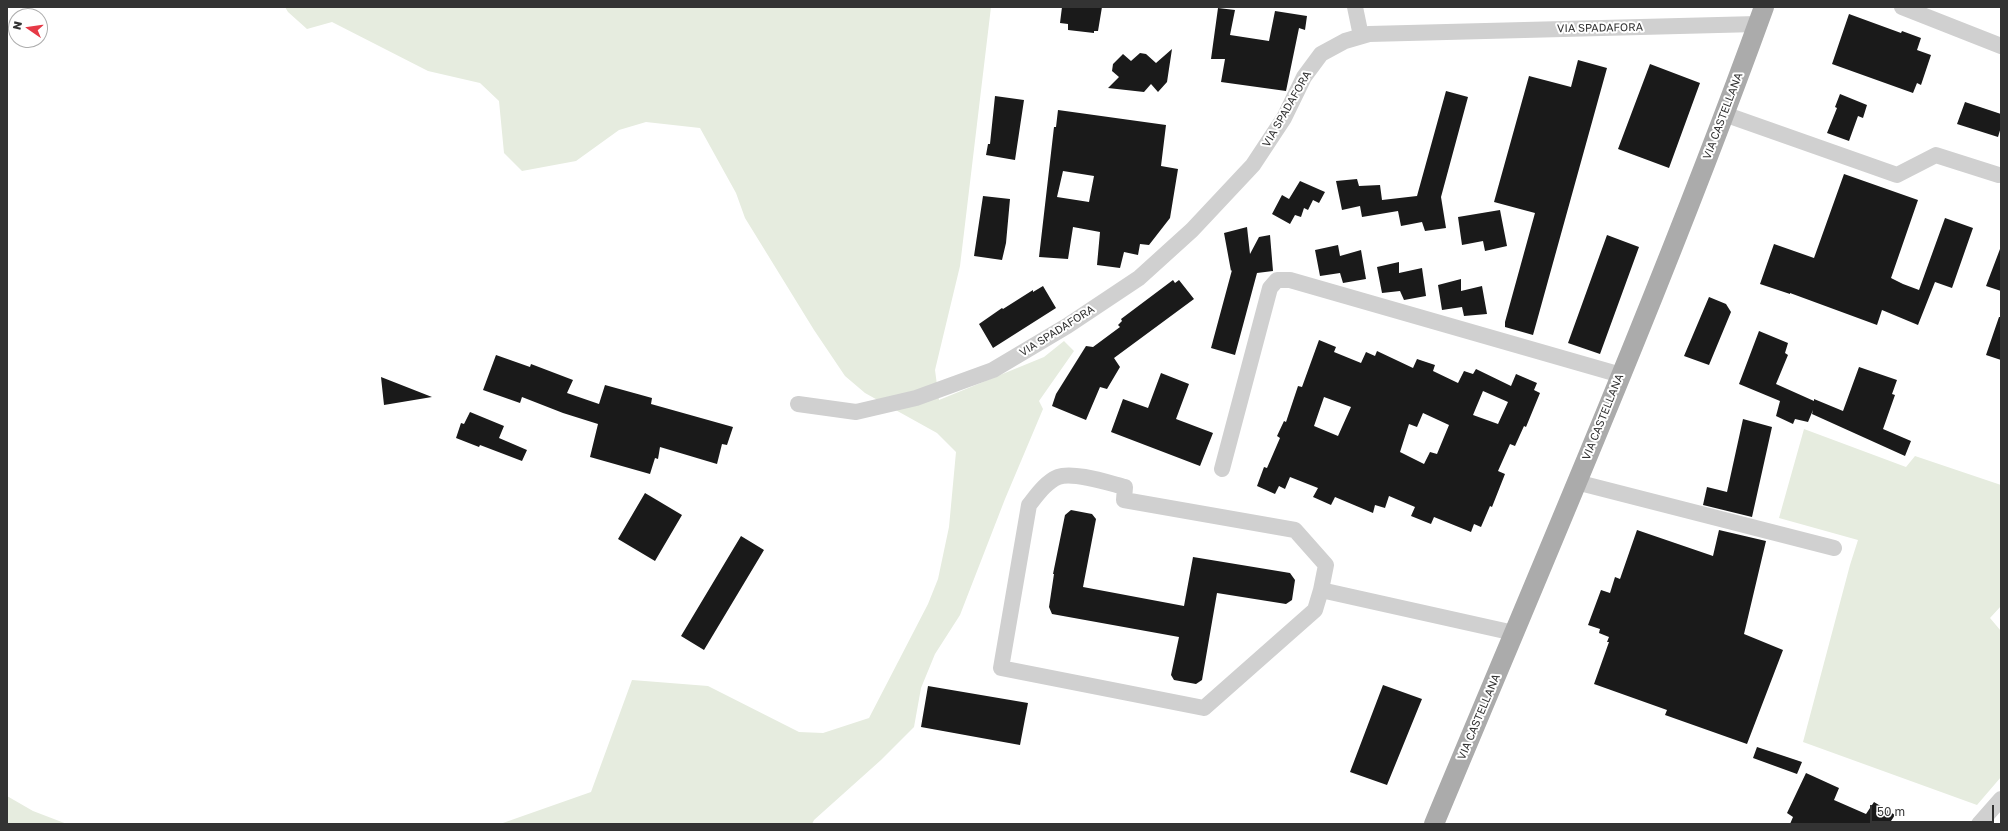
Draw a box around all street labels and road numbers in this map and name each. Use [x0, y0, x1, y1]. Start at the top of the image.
street label: VIA SPADAFORA [1557, 21, 1643, 35]
street label: VIA SPADAFORA [1260, 68, 1314, 150]
street label: VIA CASTELLANA [1700, 71, 1746, 161]
street label: VIA SPADAFORA [1017, 303, 1097, 359]
street label: VIA CASTELLANA [1580, 372, 1626, 462]
street label: VIA CASTELLANA [1455, 672, 1503, 762]

